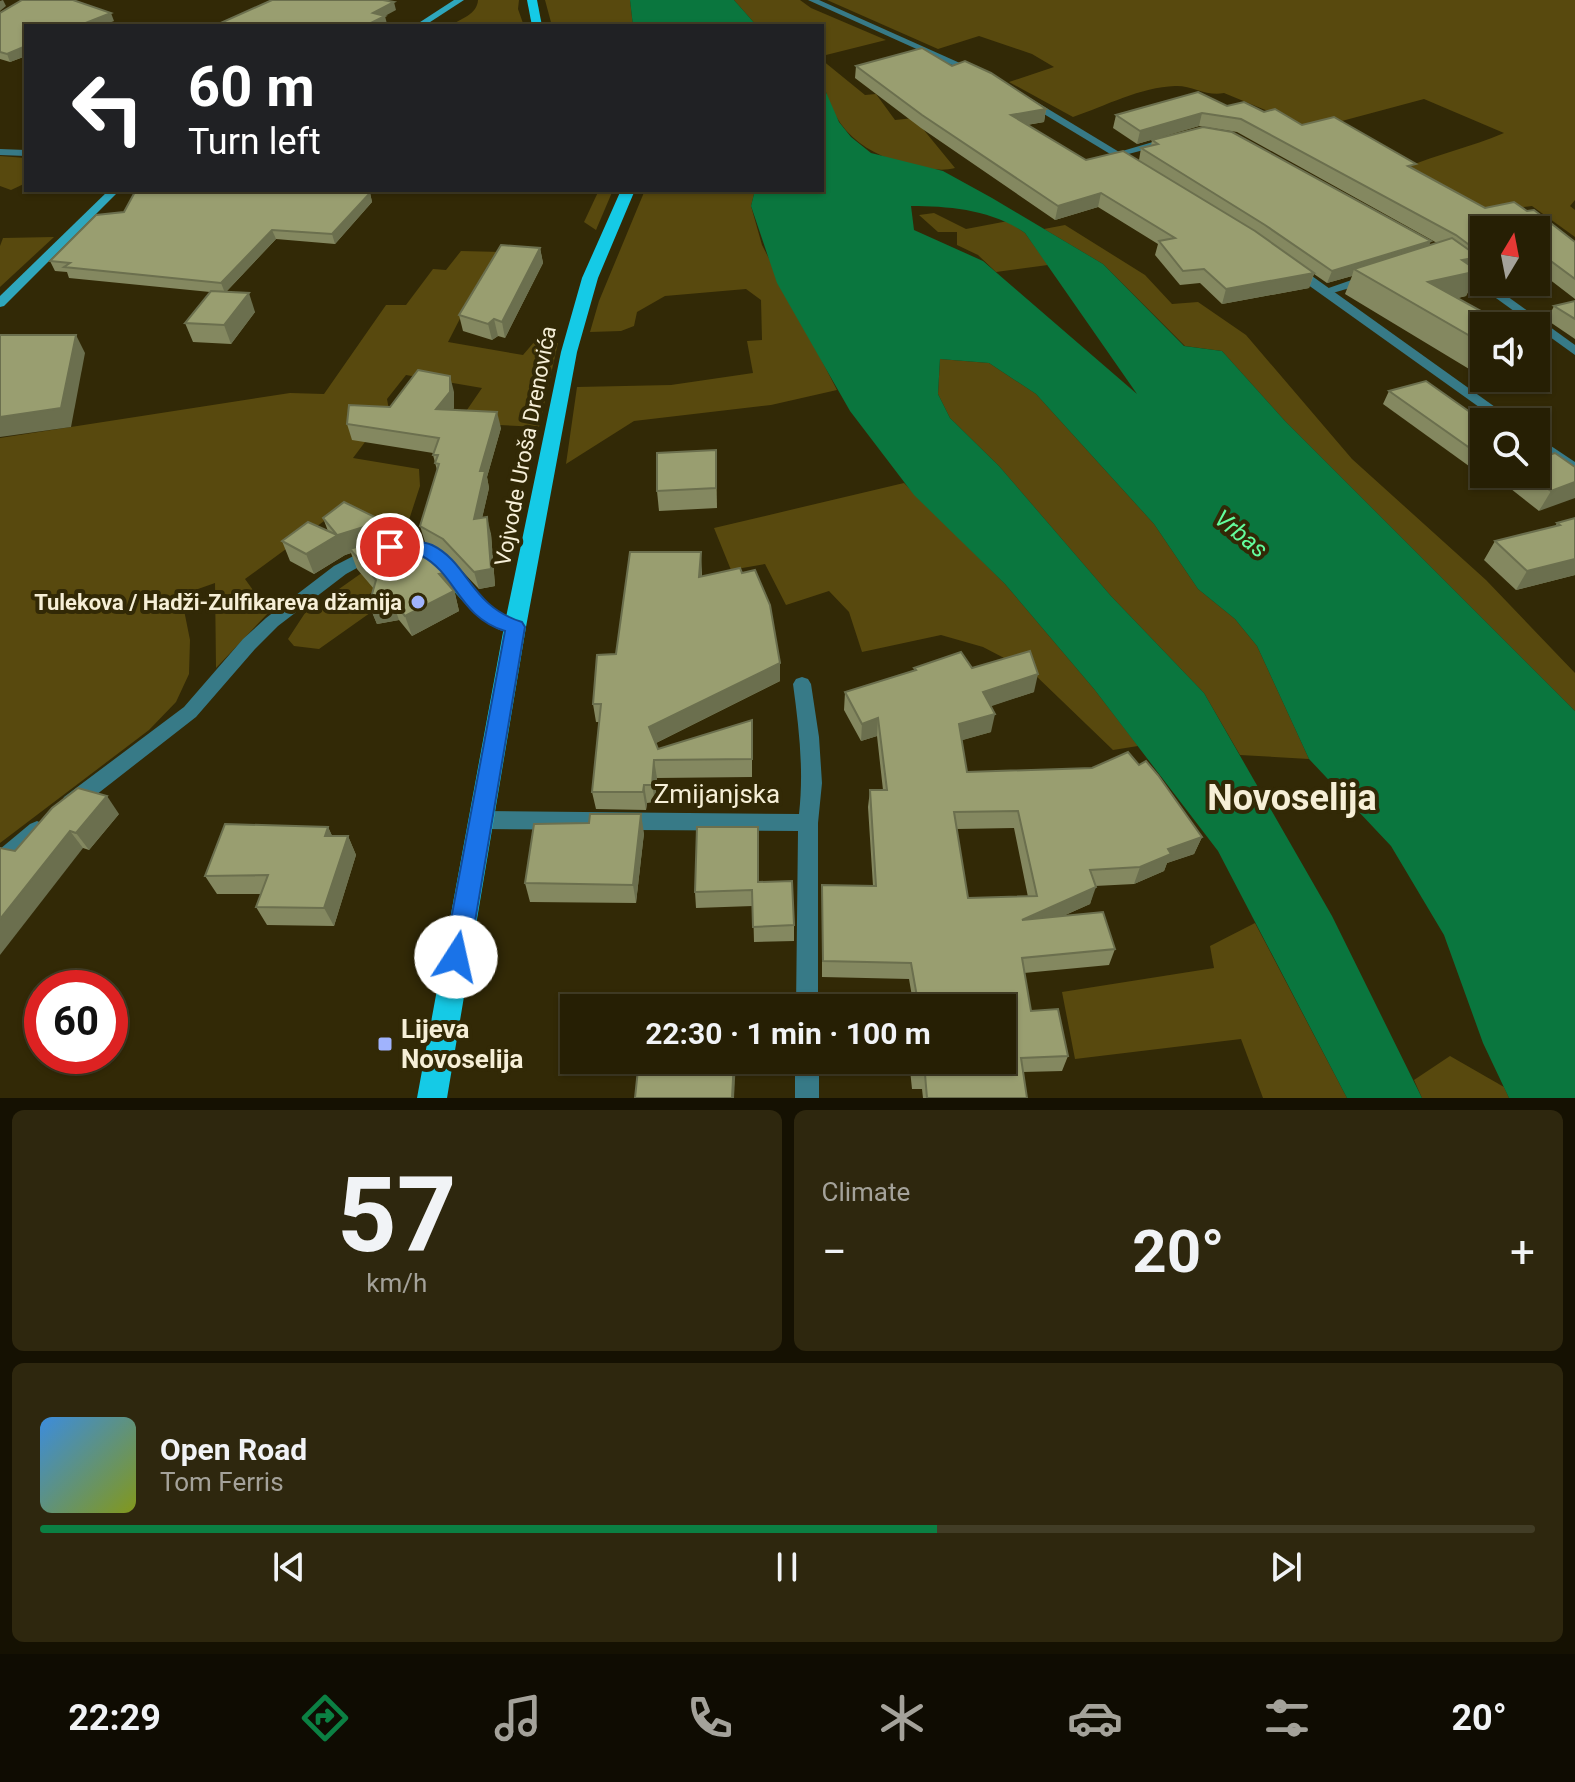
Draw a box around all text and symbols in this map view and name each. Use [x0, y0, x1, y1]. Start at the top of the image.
text: 60 m [188, 54, 315, 120]
icon: left [56, 56, 160, 160]
text: Turn left [188, 121, 321, 163]
north arrow [1470, 216, 1550, 296]
map controls [1470, 216, 1550, 488]
button: sound [1470, 312, 1550, 392]
street label: Vojvode Uroša Drenovića [490, 324, 561, 568]
button: search [1470, 408, 1550, 488]
water label: Vrbas [1209, 504, 1273, 564]
pin [356, 513, 424, 581]
icon: arrive [368, 525, 412, 569]
place label: Tulekova / Hadži-Zulfikareva džamija [34, 590, 402, 615]
marker: Tulekova / Hadži-Zulfikareva džamija [409, 593, 427, 611]
district label: Novoselija [1207, 777, 1377, 819]
street label: Zmijanjska [654, 779, 780, 809]
position arrow [414, 915, 498, 999]
speed limit sign: 60 [24, 970, 128, 1074]
place label: Lijeva Novoselija [401, 1014, 523, 1074]
text: 22:30 · 1 min · 100 m [645, 1016, 931, 1051]
marker: Lijeva Novoselija [376, 1035, 394, 1053]
text: 57 [337, 1155, 456, 1276]
text: Climate [822, 1177, 910, 1207]
text: 20° [1132, 1216, 1224, 1287]
text: − [822, 1226, 847, 1278]
text: + [1510, 1226, 1535, 1278]
text: km/h [366, 1268, 427, 1298]
text: Open Road [160, 1432, 307, 1467]
text: Tom Ferris [160, 1467, 284, 1497]
icon: previous [267, 1545, 311, 1589]
icon: pause [765, 1545, 809, 1589]
icon: next [1264, 1545, 1308, 1589]
icon: directions [297, 1690, 353, 1746]
icon: music [490, 1690, 546, 1746]
icon: phone [682, 1690, 738, 1746]
icon: climate [874, 1690, 930, 1746]
icon: car [1067, 1690, 1123, 1746]
icon: filters [1259, 1690, 1315, 1746]
text: 22:29 [68, 1697, 161, 1739]
text: 20° [1451, 1697, 1507, 1739]

